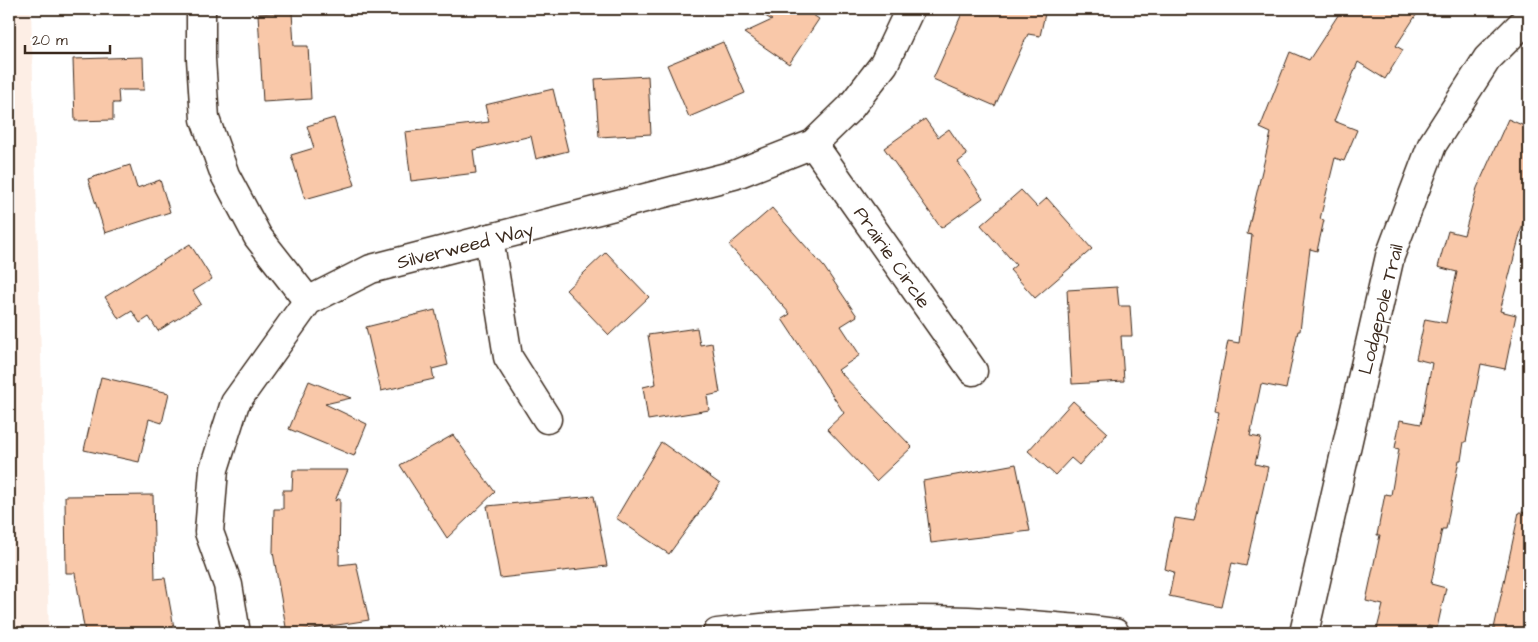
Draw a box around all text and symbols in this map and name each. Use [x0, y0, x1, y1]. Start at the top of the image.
scale bar [25, 22, 110, 54]
text: 20 m [32, 30, 68, 51]
street label: Prairie Circle [847, 202, 937, 314]
street label: Silverweed Way [394, 216, 537, 277]
street label: Lodgepole Trail [1352, 241, 1412, 378]

